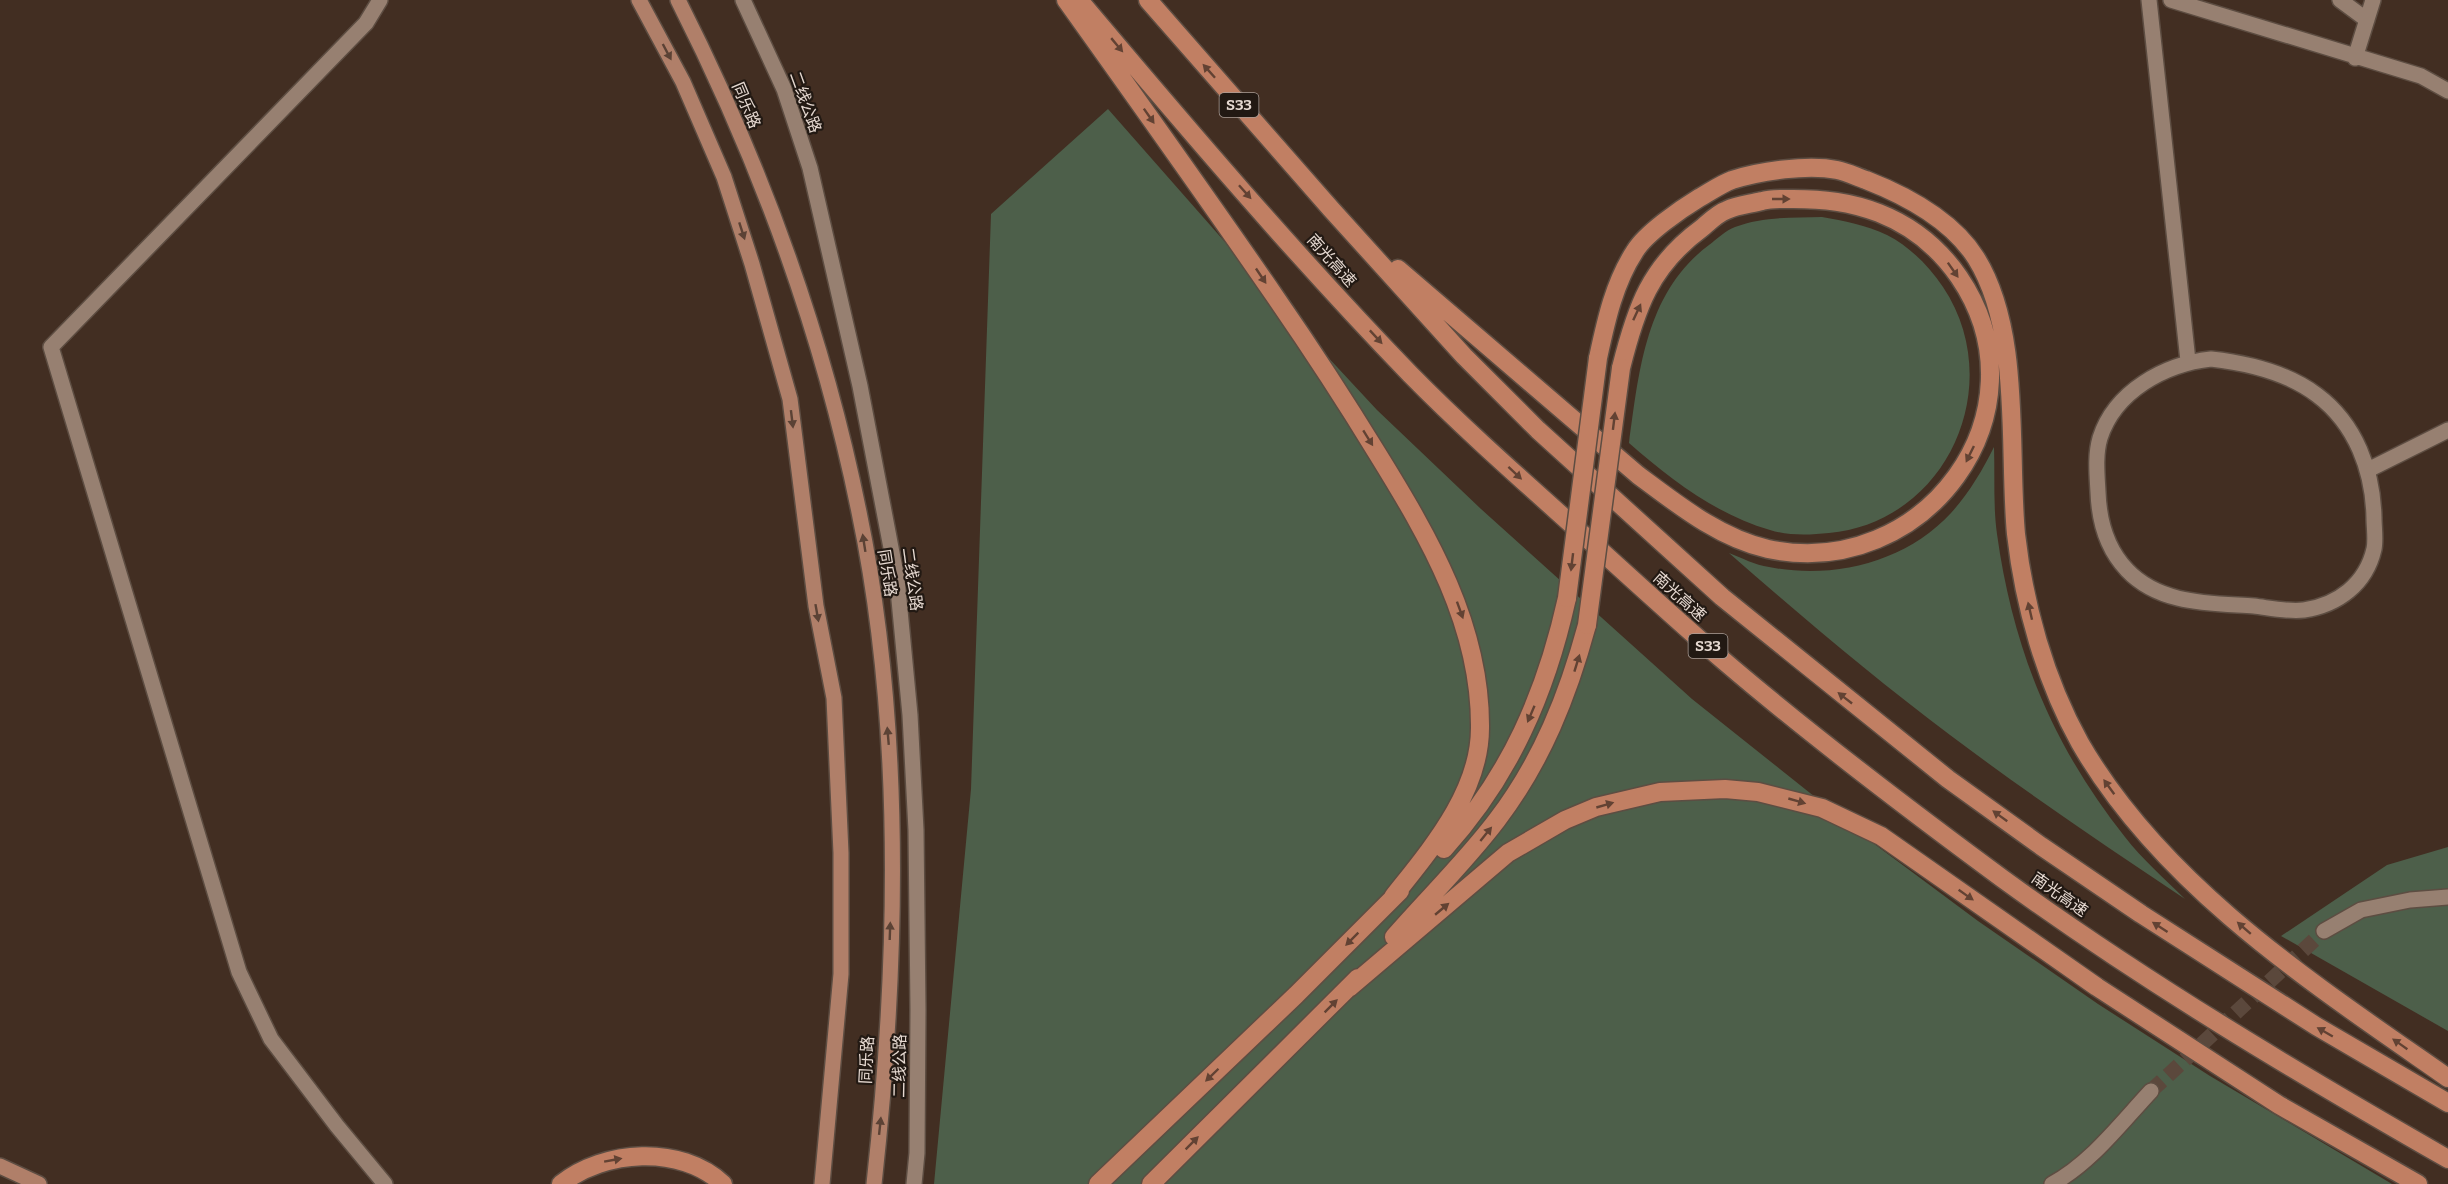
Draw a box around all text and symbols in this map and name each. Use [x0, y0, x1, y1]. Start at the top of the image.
one-way arrow [1110, 37, 1123, 52]
one-way arrow [662, 43, 672, 60]
one-way arrow [1203, 64, 1216, 79]
street label: 二线公路 [786, 69, 825, 135]
street label: 同乐路 [728, 79, 765, 131]
road number: S33 [1220, 93, 1258, 117]
one-way arrow [1143, 108, 1154, 124]
one-way arrow [1238, 184, 1251, 199]
one-way arrow [1772, 194, 1791, 204]
one-way arrow [738, 222, 747, 240]
street label: 南光高速 [1303, 230, 1360, 290]
one-way arrow [1947, 261, 1959, 277]
one-way arrow [1255, 267, 1267, 283]
one-way arrow [1632, 304, 1641, 321]
one-way arrow [1369, 329, 1383, 344]
one-way arrow [787, 410, 797, 429]
one-way arrow [1609, 411, 1618, 430]
one-way arrow [1363, 430, 1374, 446]
one-way arrow [1965, 445, 1975, 462]
one-way arrow [1507, 466, 1522, 479]
one-way arrow [860, 533, 869, 552]
street label: 二线公路 [899, 546, 926, 612]
street label: 同乐路 [874, 548, 901, 598]
one-way arrow [1567, 552, 1577, 571]
street label: 南光高速 [1650, 568, 1710, 625]
one-way arrow [1455, 601, 1465, 619]
one-way arrow [2025, 601, 2034, 620]
one-way arrow [813, 603, 822, 622]
road number: S33 [1688, 634, 1728, 658]
one-way arrow [1573, 654, 1582, 672]
one-way arrow [1837, 691, 1853, 704]
one-way arrow [1526, 706, 1536, 724]
one-way arrow [883, 727, 893, 746]
one-way arrow [2103, 780, 2115, 796]
one-way arrow [1788, 797, 1806, 806]
one-way arrow [1596, 800, 1614, 809]
one-way arrow [1992, 810, 2008, 822]
one-way arrow [1479, 827, 1492, 842]
street label: 南光高速 [2028, 868, 2091, 921]
one-way arrow [1958, 889, 1974, 900]
one-way arrow [1434, 903, 1449, 916]
one-way arrow [2152, 921, 2168, 932]
one-way arrow [886, 922, 895, 941]
one-way arrow [2237, 922, 2252, 935]
one-way arrow [1345, 931, 1359, 945]
one-way arrow [1323, 999, 1337, 1013]
one-way arrow [2317, 1026, 2333, 1037]
street label: 二线公路 [889, 1034, 910, 1098]
street label: 同乐路 [856, 1036, 877, 1084]
one-way arrow [2392, 1039, 2408, 1050]
one-way arrow [1205, 1068, 1220, 1082]
one-way arrow [875, 1116, 885, 1135]
one-way arrow [1185, 1136, 1199, 1150]
one-way arrow [604, 1155, 623, 1164]

